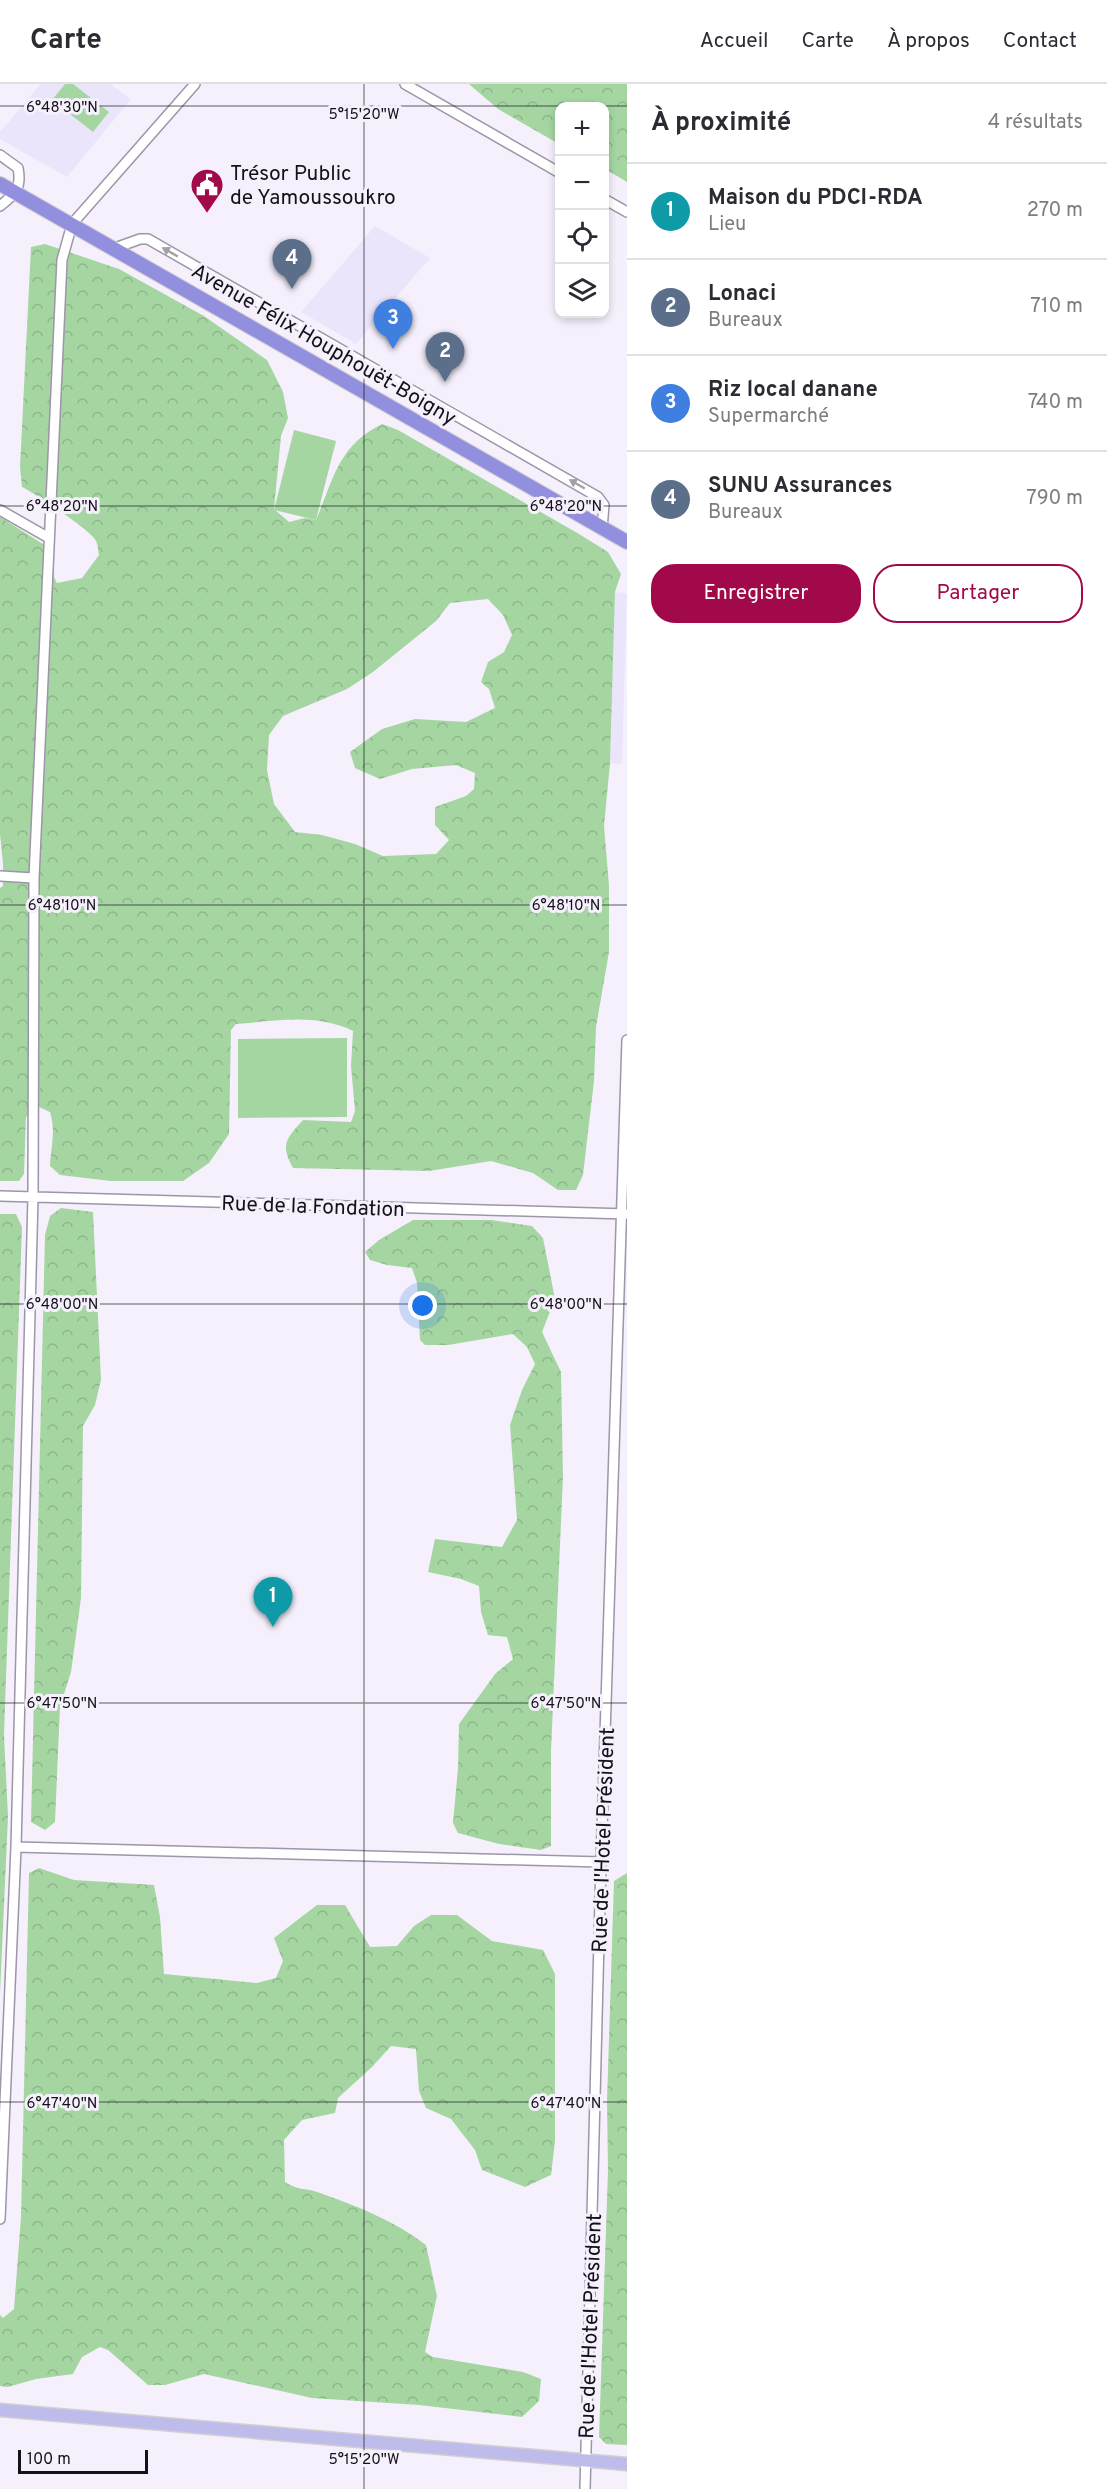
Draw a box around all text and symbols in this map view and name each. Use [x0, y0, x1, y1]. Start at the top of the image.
text: Carte [30, 23, 102, 59]
text: Accueil [700, 28, 769, 55]
text: Carte [802, 28, 854, 55]
text: À propos [887, 28, 970, 55]
text: Contact [1003, 28, 1077, 55]
text: 6°48'30"N [26, 99, 98, 118]
map controls [555, 102, 609, 318]
button: + [555, 102, 609, 156]
text: 5°15'20"W [328, 106, 400, 125]
text: À proximité [651, 107, 791, 140]
text: 4 résultats [988, 110, 1083, 136]
button: − [555, 156, 609, 210]
place label: Trésor Public de Yamoussoukro [230, 161, 396, 212]
public building icon: Trésor Public de Yamoussoukro [189, 167, 225, 214]
text: Maison du PDCI-RDA [708, 185, 923, 212]
text: 1 [667, 198, 675, 224]
text: 270 m [1027, 198, 1083, 224]
button: locate [555, 210, 609, 264]
text: Lieu [708, 212, 746, 238]
pin: 4 [272, 240, 312, 289]
one-way arrow [161, 247, 178, 257]
street label: Avenue Félix Houphouët-Boigny [186, 258, 461, 432]
button: layers [555, 264, 609, 318]
text: Lonaci [708, 281, 776, 308]
text: 2 [664, 294, 677, 320]
text: 710 m [1030, 294, 1083, 320]
pin: 3 [374, 300, 412, 349]
text: Bureaux [708, 308, 783, 334]
pin: 2 [426, 332, 464, 382]
text: Riz local danane [708, 377, 878, 404]
text: 3 [665, 390, 677, 416]
text: 740 m [1028, 390, 1083, 416]
text: Supermarché [708, 404, 829, 430]
text: SUNU Assurances [708, 473, 893, 500]
one-way arrow [568, 479, 585, 489]
text: 4 [664, 486, 677, 512]
text: 790 m [1026, 486, 1083, 512]
text: 6°48'20"N [26, 498, 98, 517]
text: 6°48'20"N [530, 498, 602, 517]
text: Bureaux [708, 500, 783, 526]
button: Enregistrer [651, 564, 861, 623]
button: Partager [873, 564, 1083, 623]
text: 6°48'10"N [28, 897, 96, 916]
text: 6°48'10"N [532, 897, 600, 916]
street label: Rue de la Fondation [221, 1191, 405, 1224]
your location [408, 1291, 437, 1320]
text: 6°48'00"N [26, 1296, 98, 1315]
text: 6°48'00"N [530, 1296, 602, 1315]
pin: 1 [254, 1578, 292, 1627]
text: 6°47'50"N [27, 1695, 97, 1714]
text: 6°47'50"N [531, 1695, 601, 1714]
street label: Rue de l'Hotel Président [587, 1727, 622, 1953]
text: 6°47'40"N [27, 2095, 97, 2114]
text: 6°47'40"N [531, 2095, 601, 2114]
street label: Rue de l'Hotel Président [574, 2213, 609, 2439]
scale bar [18, 2447, 148, 2474]
text: 100 m [27, 2450, 71, 2470]
text: 5°15'20"W [328, 2451, 400, 2470]

